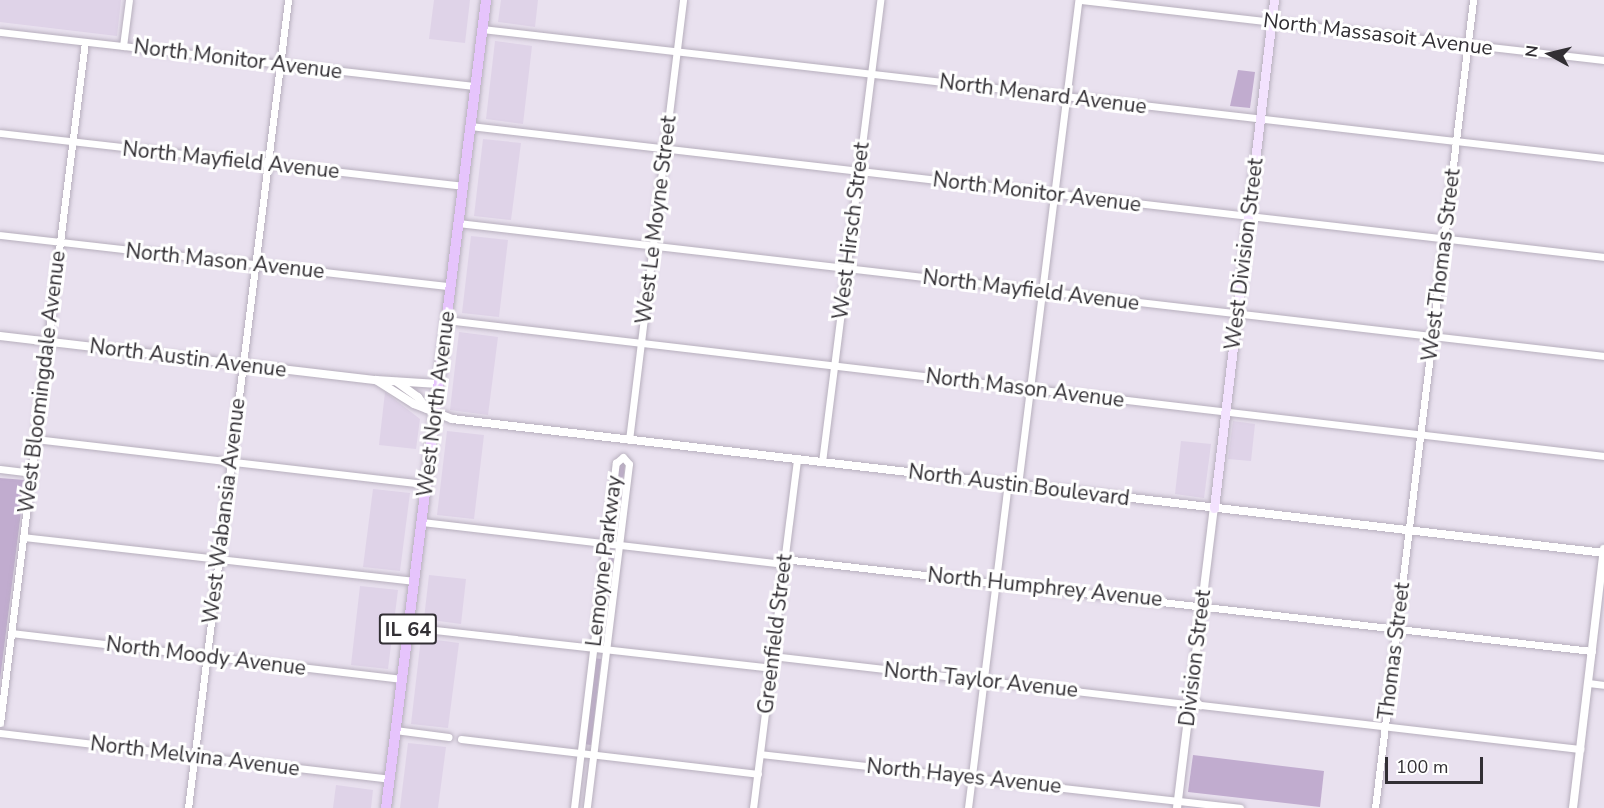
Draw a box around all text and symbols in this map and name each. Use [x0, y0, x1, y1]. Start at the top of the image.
street label: North Massasoit Avenue [1262, 7, 1494, 61]
north arrow [1520, 24, 1580, 84]
street label: North Monitor Avenue [132, 34, 344, 84]
text: N [1520, 44, 1544, 59]
street label: North Menard Avenue [938, 69, 1148, 119]
street label: West Le Moyne Street [631, 114, 681, 326]
street label: North Mayfield Avenue [121, 136, 341, 184]
street label: West Hirsch Street [828, 141, 874, 321]
street label: West Division Street [1220, 157, 1268, 351]
street label: North Monitor Avenue [931, 167, 1143, 217]
street label: West Thomas Street [1417, 167, 1465, 363]
street label: North Mason Avenue [124, 238, 326, 284]
street label: West Bloomingdale Avenue [13, 249, 71, 515]
street label: North Mayfield Avenue [921, 264, 1141, 316]
street label: West North Avenue [412, 310, 460, 498]
street label: North Austin Avenue [88, 333, 288, 383]
street label: North Mason Avenue [924, 363, 1126, 413]
street label: West Wabansia Avenue [198, 397, 250, 625]
street label: North Austin Boulevard [907, 459, 1131, 511]
street label: Lemoyne Parkway [581, 474, 627, 648]
street label: Greenfield Street [753, 553, 797, 715]
street label: North Humphrey Avenue [926, 562, 1164, 612]
street label: Thomas Street [1373, 581, 1415, 721]
street label: Division Street [1174, 588, 1216, 728]
road number: IL 64 [378, 612, 438, 646]
street label: North Moody Avenue [105, 631, 307, 681]
street label: North Taylor Avenue [883, 657, 1079, 703]
street label: North Melvina Avenue [89, 731, 301, 781]
scale bar [1388, 745, 1486, 783]
street label: North Hayes Avenue [865, 753, 1063, 799]
text: 100 m [1396, 755, 1448, 779]

